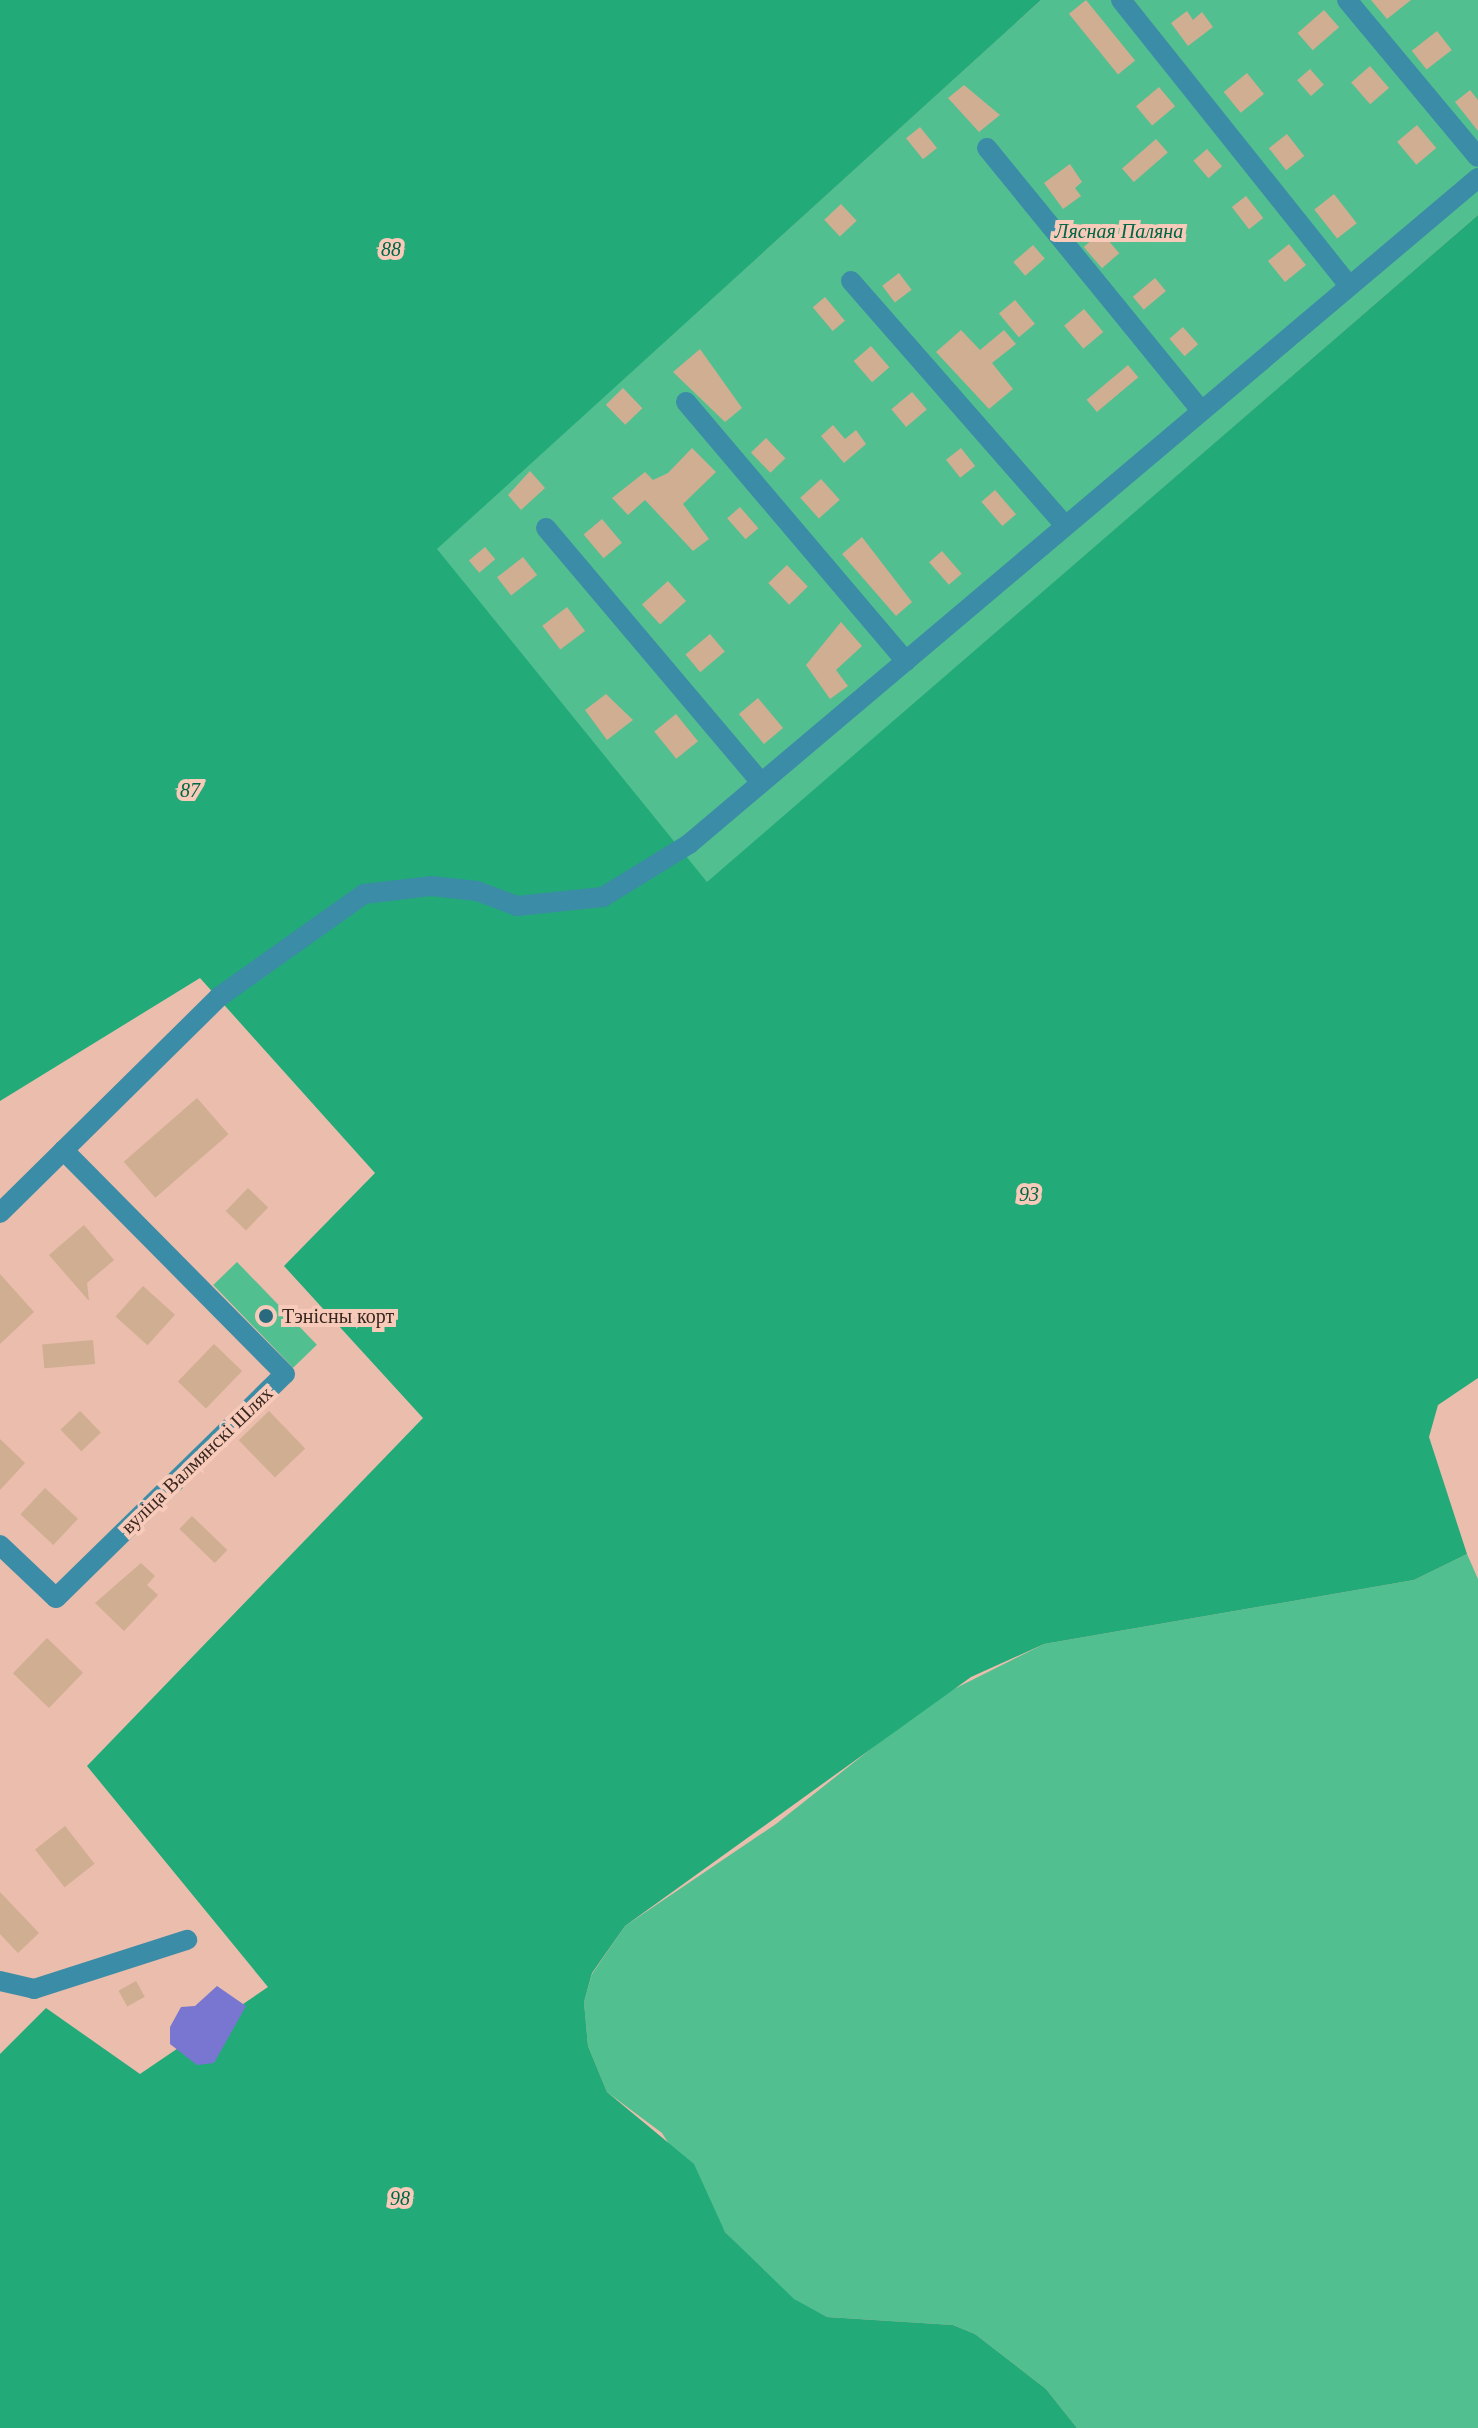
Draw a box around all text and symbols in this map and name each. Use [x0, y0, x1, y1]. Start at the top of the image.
park label: Лясная Паляна [1055, 219, 1183, 243]
park label: 88 [381, 237, 401, 261]
park label: 87 [180, 778, 200, 802]
park label: 93 [1019, 1182, 1039, 1206]
place label: Тэнісны корт [282, 1304, 394, 1328]
marker: Тэнісны корт [257, 1307, 275, 1325]
street label: вуліца Валмянскі Шлях [116, 1381, 278, 1539]
park label: 98 [390, 2186, 410, 2210]

